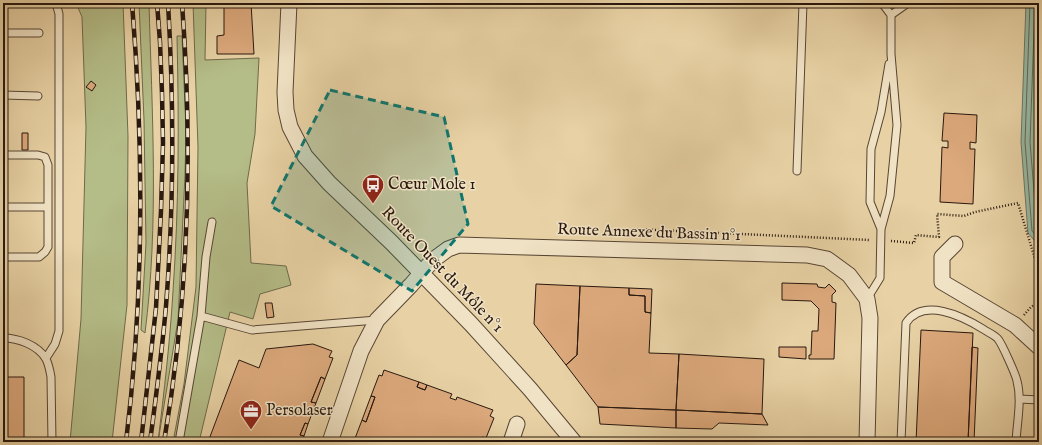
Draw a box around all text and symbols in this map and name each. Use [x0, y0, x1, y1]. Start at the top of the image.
bus stop icon: Cœur Mole 1 [360, 172, 386, 205]
place label: Cœur Mole 1 [388, 175, 475, 195]
street label: Route Ouest du Môle n°1 [377, 203, 507, 337]
street label: Route Annexe du Bassin n°1 [557, 220, 741, 246]
office icon: Persolaser [238, 398, 264, 431]
place label: Persolaser [266, 401, 333, 421]

